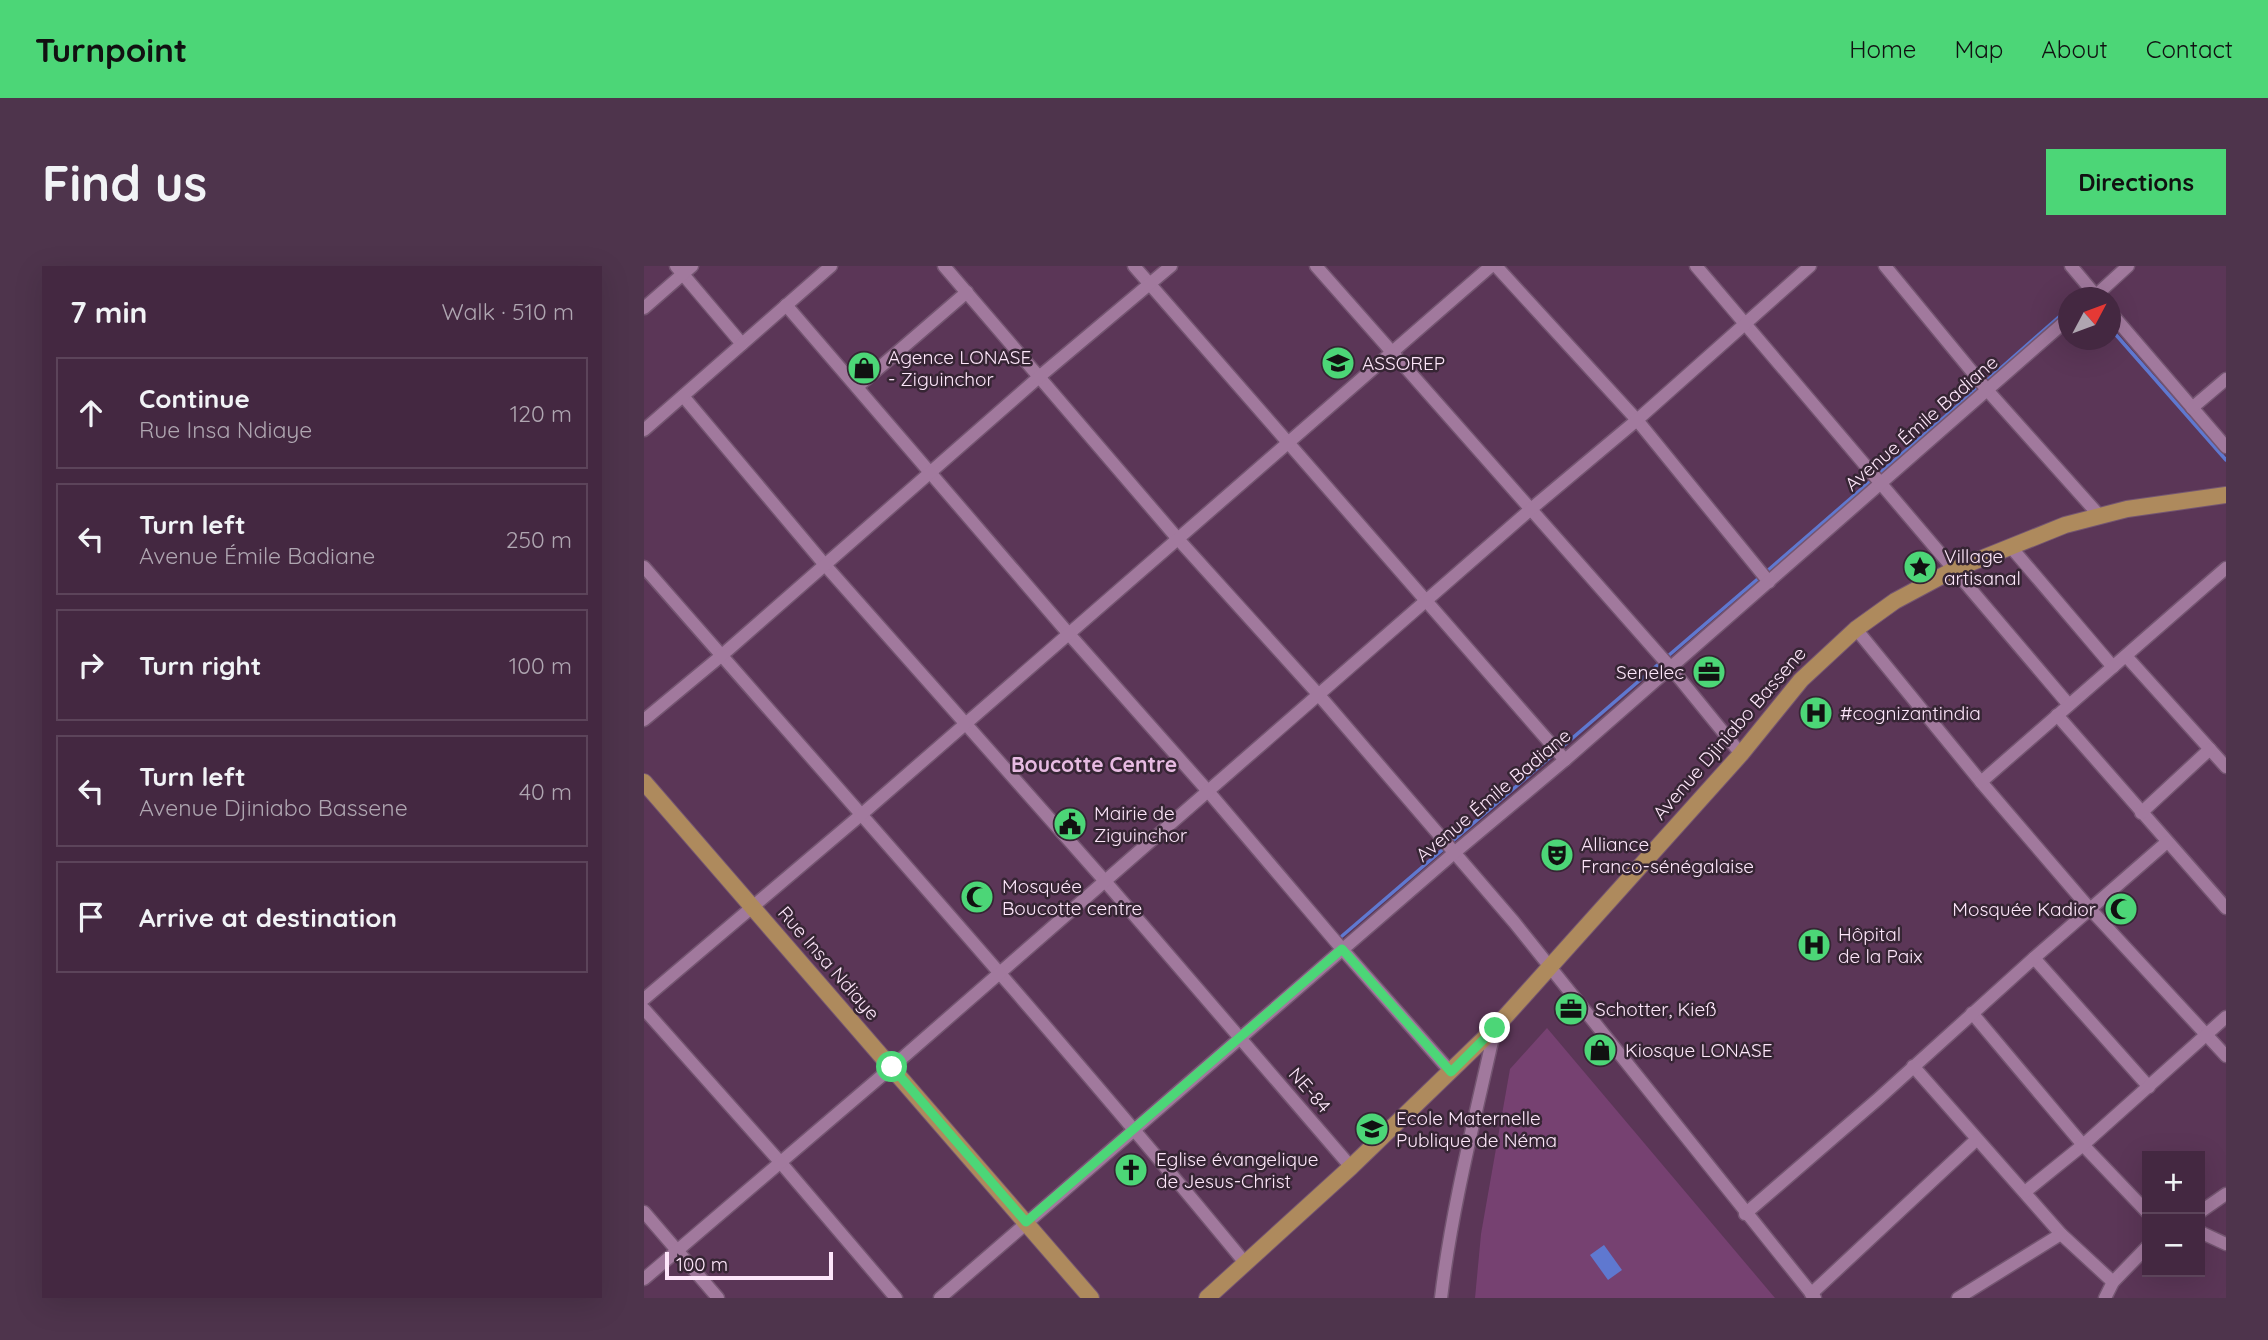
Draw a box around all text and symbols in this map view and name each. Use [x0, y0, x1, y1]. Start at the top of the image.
text: Turnpoint [35, 29, 187, 70]
text: Home [1849, 34, 1916, 64]
text: Map [1954, 34, 2003, 64]
text: About [2041, 34, 2108, 64]
text: Contact [2146, 34, 2233, 64]
button: Directions [2046, 149, 2226, 215]
text: Find us [42, 152, 207, 213]
north arrow [2058, 287, 2121, 350]
text: 7 min [70, 293, 148, 331]
text: Walk · 510 m [441, 297, 574, 326]
school or university icon: ASSOREP [1319, 344, 1357, 382]
place label: Agence LONASE - Ziguinchor [888, 345, 1031, 391]
shop icon: Agence LONASE - Ziguinchor [845, 349, 883, 387]
street label: Avenue Émile Badiane [1839, 350, 2003, 496]
place label: ASSOREP [1362, 351, 1445, 375]
text: Continue [139, 382, 250, 415]
icon: ahead [72, 394, 110, 432]
text: 120 m [510, 399, 572, 428]
text: Rue Insa Ndiaye [139, 415, 312, 444]
text: Turn left [139, 508, 246, 541]
icon: left [72, 520, 110, 558]
text: 250 m [506, 525, 572, 554]
text: Avenue Émile Badiane [139, 541, 375, 570]
place label: Village artisanal [1944, 544, 2021, 590]
place icon: Village artisanal [1901, 548, 1939, 586]
street label: Avenue Djiniabo Bassene [1647, 641, 1811, 825]
icon: right [72, 646, 110, 684]
text: Turn right [139, 649, 261, 682]
text: 100 m [509, 651, 572, 680]
office icon: Senelec [1690, 653, 1728, 691]
place label: Senelec [1616, 660, 1684, 684]
hospital icon: #cognizantindia [1797, 694, 1835, 732]
place label: #cognizantindia [1840, 701, 1981, 725]
street label: Avenue Émile Badiane [1411, 723, 1575, 867]
district label: Boucotte Centre [1011, 751, 1177, 777]
text: Turn left [139, 760, 246, 793]
icon: left [72, 772, 110, 810]
text: 40 m [519, 777, 572, 806]
text: Avenue Djiniabo Bassene [139, 793, 408, 822]
place label: Mairie de Ziguinchor [1094, 801, 1188, 847]
public building icon: Mairie de Ziguinchor [1051, 805, 1089, 843]
place label: Alliance Franco-sénégalaise [1581, 832, 1754, 878]
theatre icon: Alliance Franco-sénégalaise [1538, 836, 1576, 874]
place label: Mosquée Boucotte centre [1002, 874, 1142, 920]
mosque icon: Mosquée Boucotte centre [958, 878, 996, 916]
mosque icon: Mosquée Kadior [2102, 890, 2140, 928]
place label: Mosquée Kadior [1952, 897, 2097, 921]
icon: arrive [72, 898, 110, 936]
text: Arrive at destination [139, 901, 397, 934]
street label: Rue Insa Ndiaye [773, 901, 885, 1025]
place label: Hôpital de la Paix [1838, 922, 1923, 968]
hospital icon: Hôpital de la Paix [1795, 926, 1833, 964]
office icon: Schotter, Kieß [1552, 990, 1590, 1028]
place label: Schotter, Kieß [1595, 997, 1717, 1021]
route end [1479, 1012, 1510, 1043]
shop icon: Kiosque LONASE [1581, 1031, 1619, 1069]
place label: Kiosque LONASE [1625, 1038, 1773, 1062]
route start [876, 1051, 907, 1082]
street label: NE-84 [1284, 1062, 1336, 1118]
place label: Ecole Maternelle Publique de Néma [1396, 1106, 1557, 1152]
school or university icon: Ecole Maternelle Publique de Néma [1353, 1110, 1391, 1148]
place label: Eglise évangelique de Jesus-Christ [1156, 1147, 1319, 1193]
church icon: Eglise évangelique de Jesus-Christ [1112, 1151, 1150, 1189]
map controls [2142, 1151, 2205, 1277]
button: + [2142, 1151, 2205, 1214]
button: − [2142, 1214, 2205, 1277]
scale bar [665, 1249, 833, 1281]
text: 100 m [676, 1252, 728, 1276]

